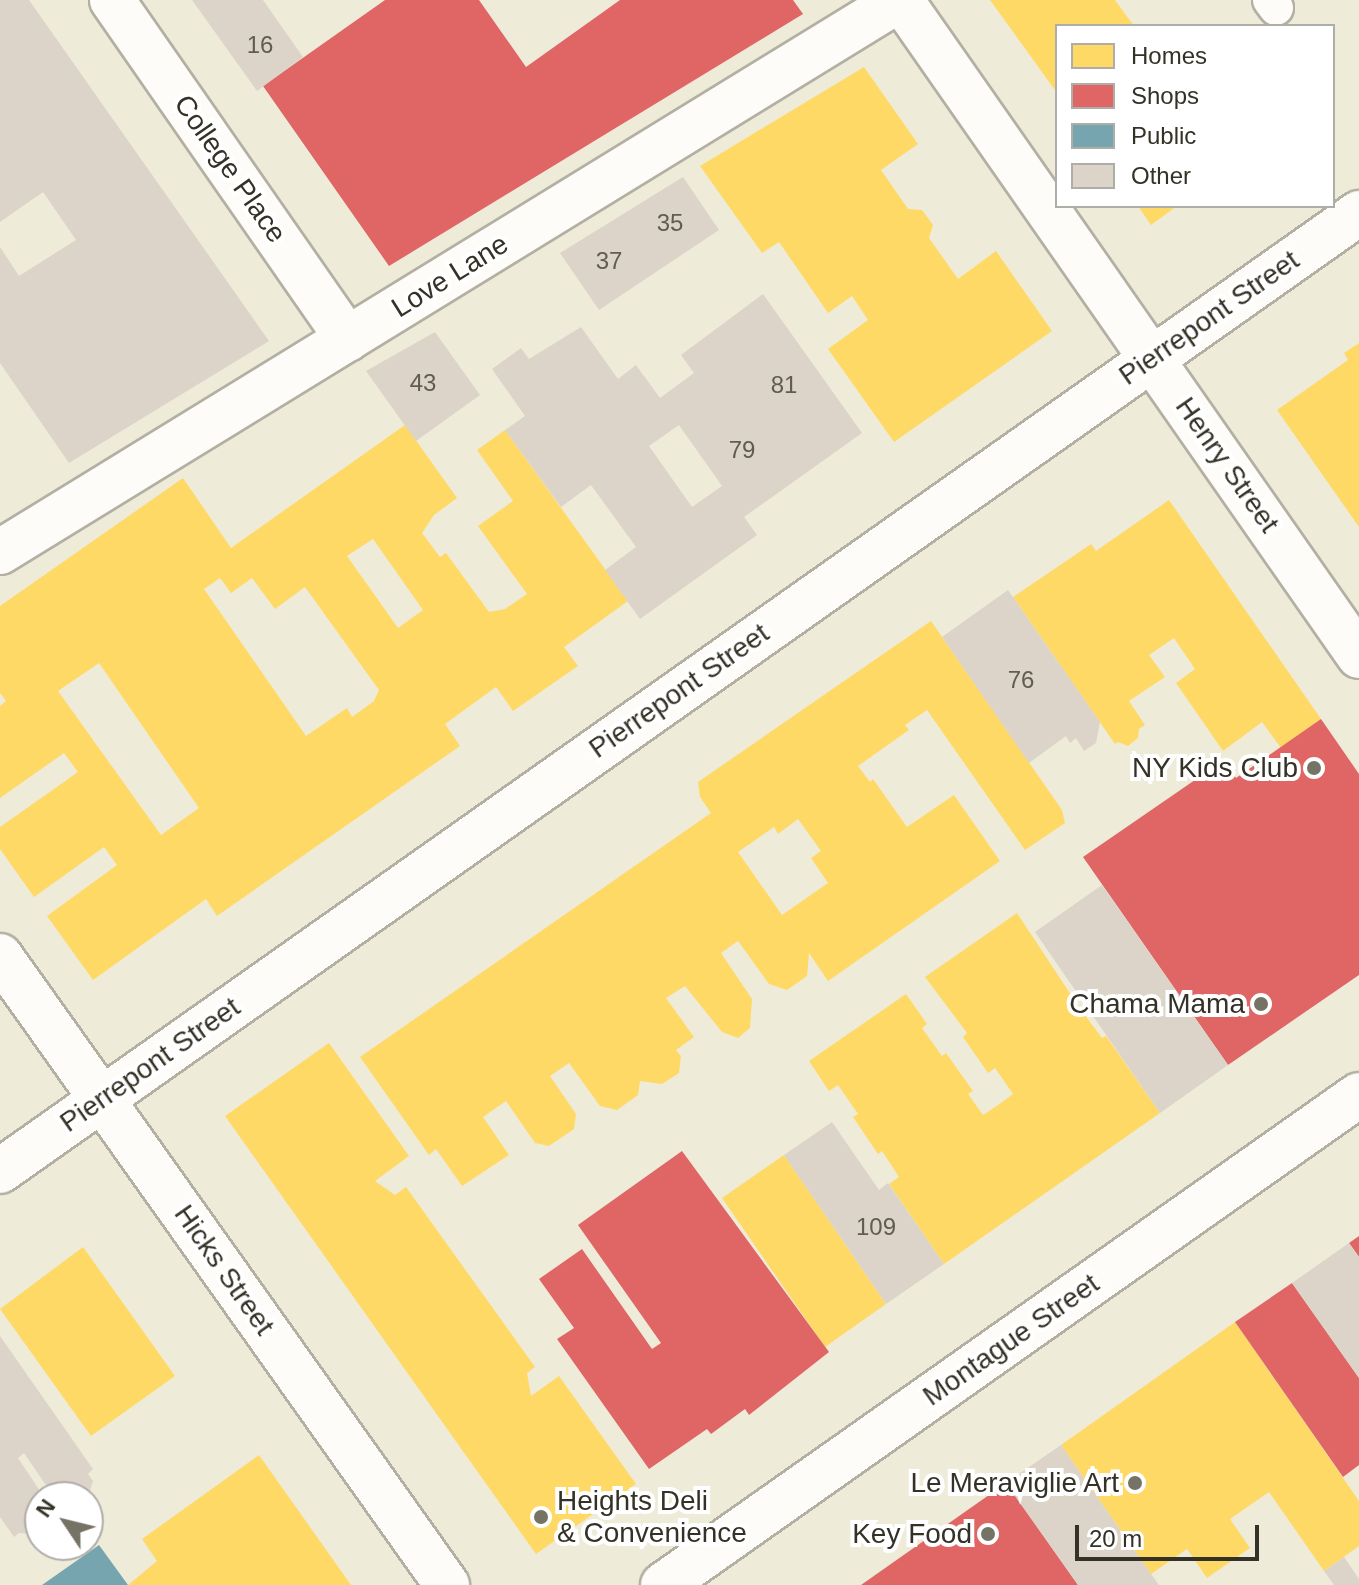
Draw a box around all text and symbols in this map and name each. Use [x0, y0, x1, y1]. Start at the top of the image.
legend [1055, 24, 1335, 208]
house number: 16 [247, 31, 273, 59]
text: Homes [1131, 42, 1207, 69]
text: Shops [1131, 82, 1199, 109]
street label: College Place [167, 89, 293, 249]
text: Public [1131, 122, 1196, 149]
text: Other [1131, 162, 1191, 189]
house number: 35 [657, 209, 683, 237]
street label: Love Lane [386, 227, 514, 325]
street label: Pierrepont Street [1113, 244, 1305, 392]
house number: 37 [596, 247, 622, 275]
house number: 43 [410, 369, 436, 397]
house number: 81 [771, 371, 797, 399]
street label: Henry Street [1168, 391, 1286, 539]
house number: 79 [729, 436, 755, 464]
street label: Pierrepont Street [583, 617, 775, 765]
house number: 76 [1008, 666, 1034, 694]
place label: NY Kids Club [1131, 751, 1298, 785]
marker: NY Kids Club [1305, 759, 1323, 777]
place label: Chama Mama [1069, 987, 1245, 1021]
street label: Pierrepont Street [54, 991, 246, 1139]
marker: Chama Mama [1252, 995, 1270, 1013]
street label: Hicks Street [167, 1199, 281, 1341]
house number: 109 [856, 1213, 896, 1241]
street label: Montague Street [917, 1267, 1105, 1413]
place label: Le Meraviglie Art [909, 1466, 1119, 1500]
marker: Le Meraviglie Art [1126, 1474, 1144, 1492]
north arrow [24, 1481, 104, 1561]
place label: Heights Deli & Convenience [557, 1484, 747, 1550]
text: N [31, 1494, 60, 1522]
marker: Heights Deli & Convenience [532, 1508, 550, 1526]
scale bar [1079, 1509, 1263, 1559]
place label: Key Food [852, 1517, 972, 1551]
marker: Key Food [979, 1525, 997, 1543]
text: 20 m [1089, 1525, 1142, 1552]

